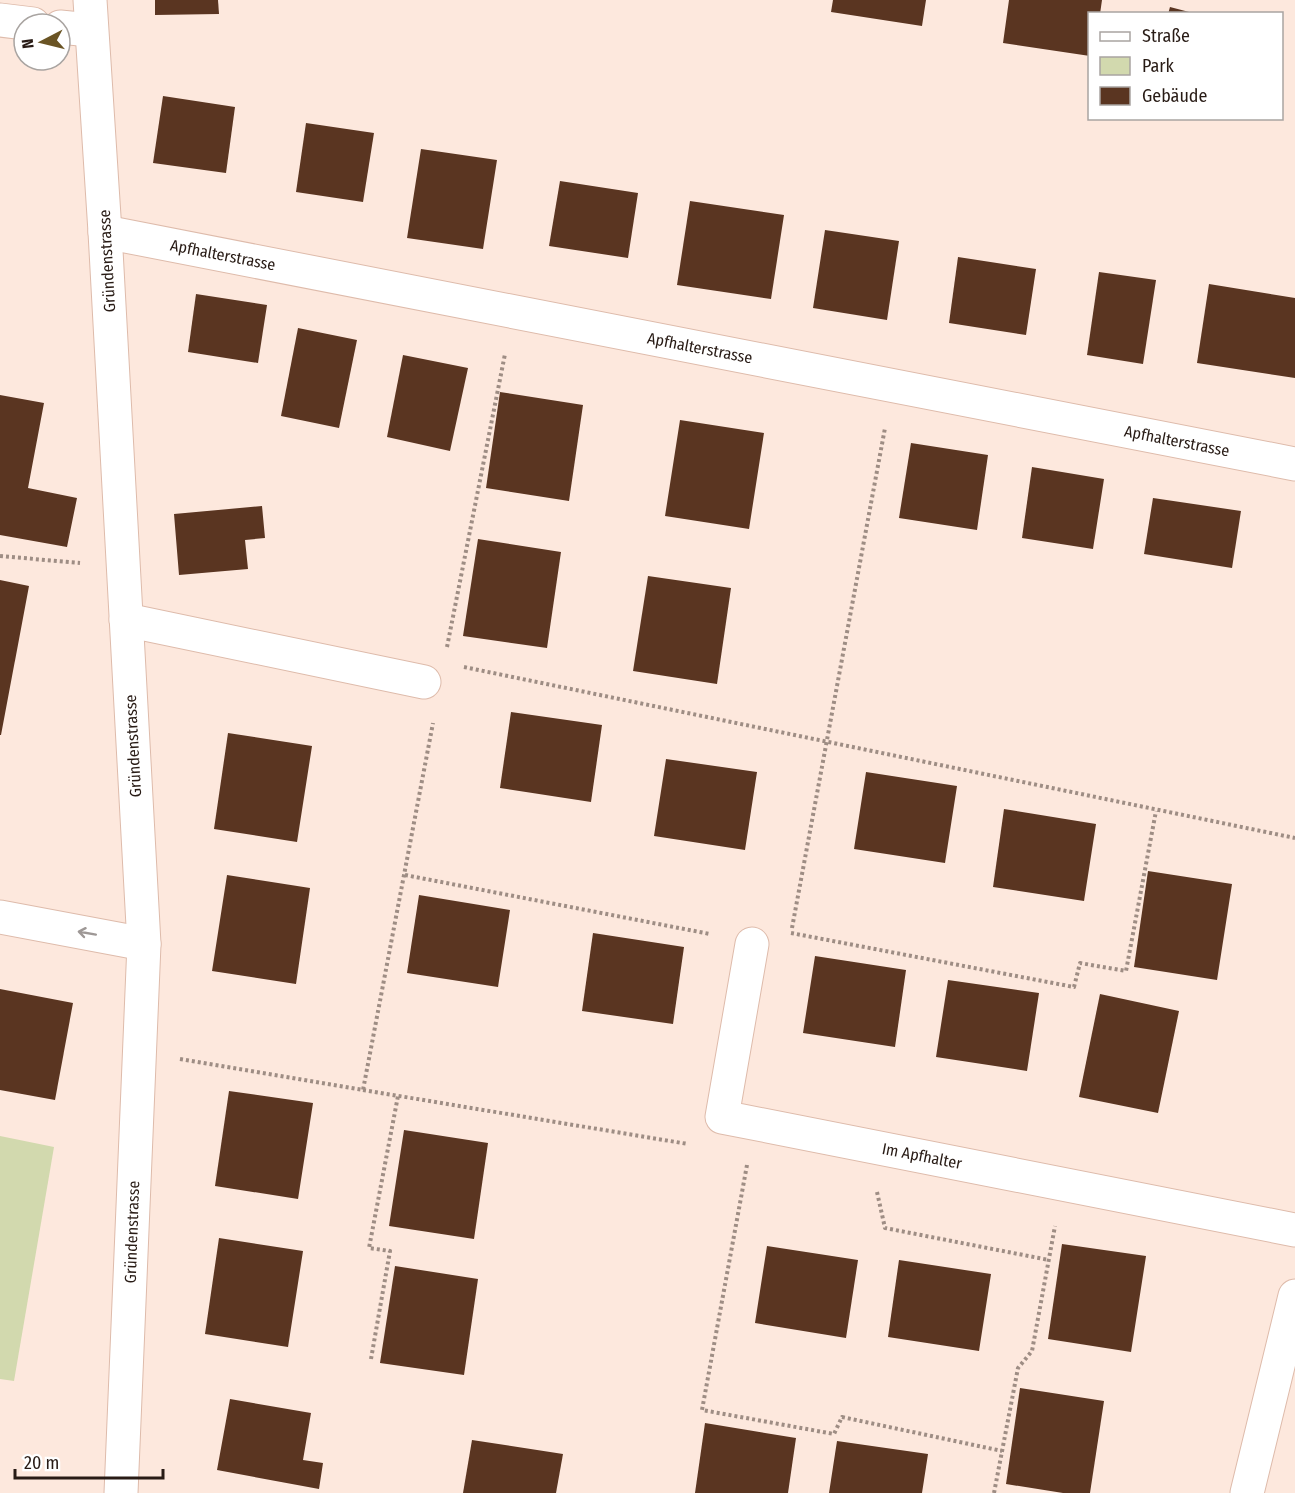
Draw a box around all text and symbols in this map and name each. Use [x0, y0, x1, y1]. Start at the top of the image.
north arrow [12, 12, 72, 72]
legend [1088, 12, 1283, 120]
text: Straße [1142, 25, 1190, 47]
text: N [18, 38, 38, 50]
text: Park [1142, 55, 1175, 77]
text: Gebäude [1142, 85, 1208, 107]
street label: Gründenstrasse [95, 209, 119, 313]
street label: Apfhalterstrasse [169, 235, 277, 275]
street label: Apfhalterstrasse [646, 328, 754, 368]
street label: Apfhalterstrasse [1123, 421, 1231, 461]
street label: Gründenstrasse [121, 694, 145, 798]
one-way arrow [77, 927, 97, 938]
street label: Im Apfhalter [880, 1139, 964, 1173]
street label: Gründenstrasse [121, 1180, 143, 1284]
scale bar [15, 1442, 164, 1480]
text: 20 m [24, 1452, 59, 1474]

